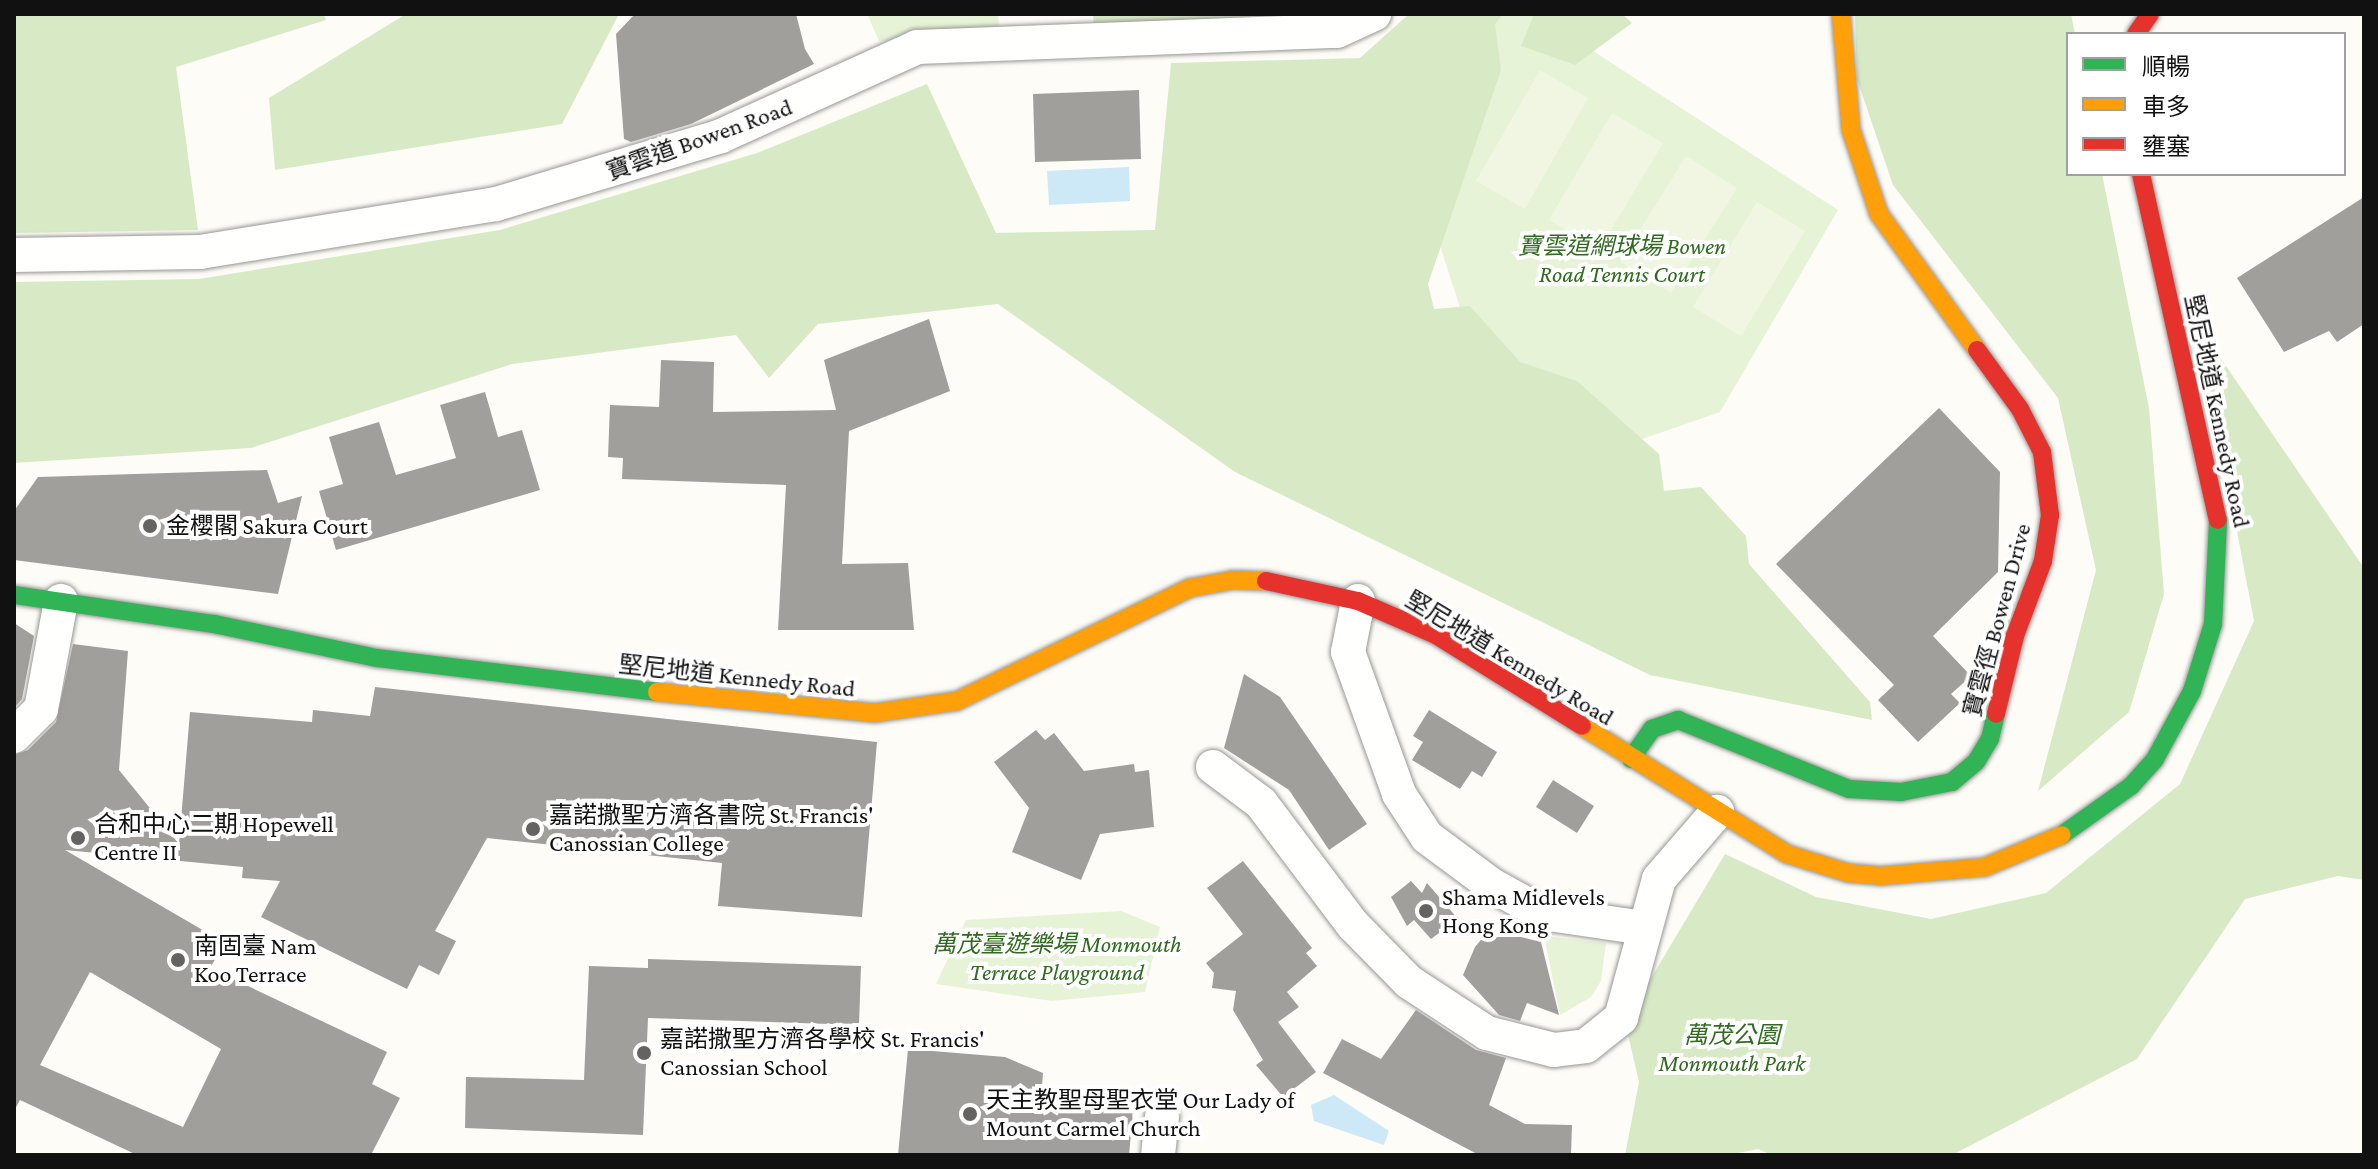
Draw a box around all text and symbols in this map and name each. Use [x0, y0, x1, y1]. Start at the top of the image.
legend [2066, 32, 2346, 176]
text: 順暢 [2142, 53, 2190, 80]
street label: 寶雲道 Bowen Road [602, 92, 796, 186]
text: 車多 [2142, 93, 2190, 120]
text: 壅塞 [2142, 133, 2190, 160]
park label: 寶雲道網球場 Bowen Road Tennis Court [1518, 232, 1726, 288]
street label: 堅尼地道 Kennedy Road [2179, 292, 2257, 530]
place label: 金櫻閣 Sakura Court [166, 512, 368, 540]
marker: 金櫻閣 Sakura Court [141, 517, 159, 535]
street label: 寶雲徑 Bowen Drive [1957, 520, 2037, 720]
street label: 堅尼地道 Kennedy Road [1401, 584, 1619, 732]
street label: 堅尼地道 Kennedy Road [617, 649, 857, 703]
place label: 嘉諾撒聖方濟各書院 St. Francis' Canossian College [549, 801, 874, 857]
place label: 合和中心二期 Hopewell Centre II [94, 810, 334, 866]
marker: 嘉諾撒聖方濟各書院 St. Francis' Canossian College [524, 820, 542, 838]
marker: 合和中心二期 Hopewell Centre II [69, 829, 87, 847]
place label: Shama Midlevels Hong Kong [1442, 883, 1605, 939]
marker: Shama Midlevels Hong Kong [1417, 902, 1435, 920]
park label: 萬茂臺遊樂場 Monmouth Terrace Playground [932, 930, 1182, 986]
place label: 南固臺 Nam Koo Terrace [194, 932, 317, 988]
marker: 南固臺 Nam Koo Terrace [169, 951, 187, 969]
park label: 萬茂公園 Monmouth Park [1659, 1021, 1805, 1077]
place label: 嘉諾撒聖方濟各學校 St. Francis' Canossian School [660, 1025, 985, 1081]
marker: 嘉諾撒聖方濟各學校 St. Francis' Canossian School [635, 1044, 653, 1062]
place label: 天主教聖母聖衣堂 Our Lady of Mount Carmel Church [986, 1086, 1295, 1142]
marker: 天主教聖母聖衣堂 Our Lady of Mount Carmel Church [961, 1105, 979, 1123]

